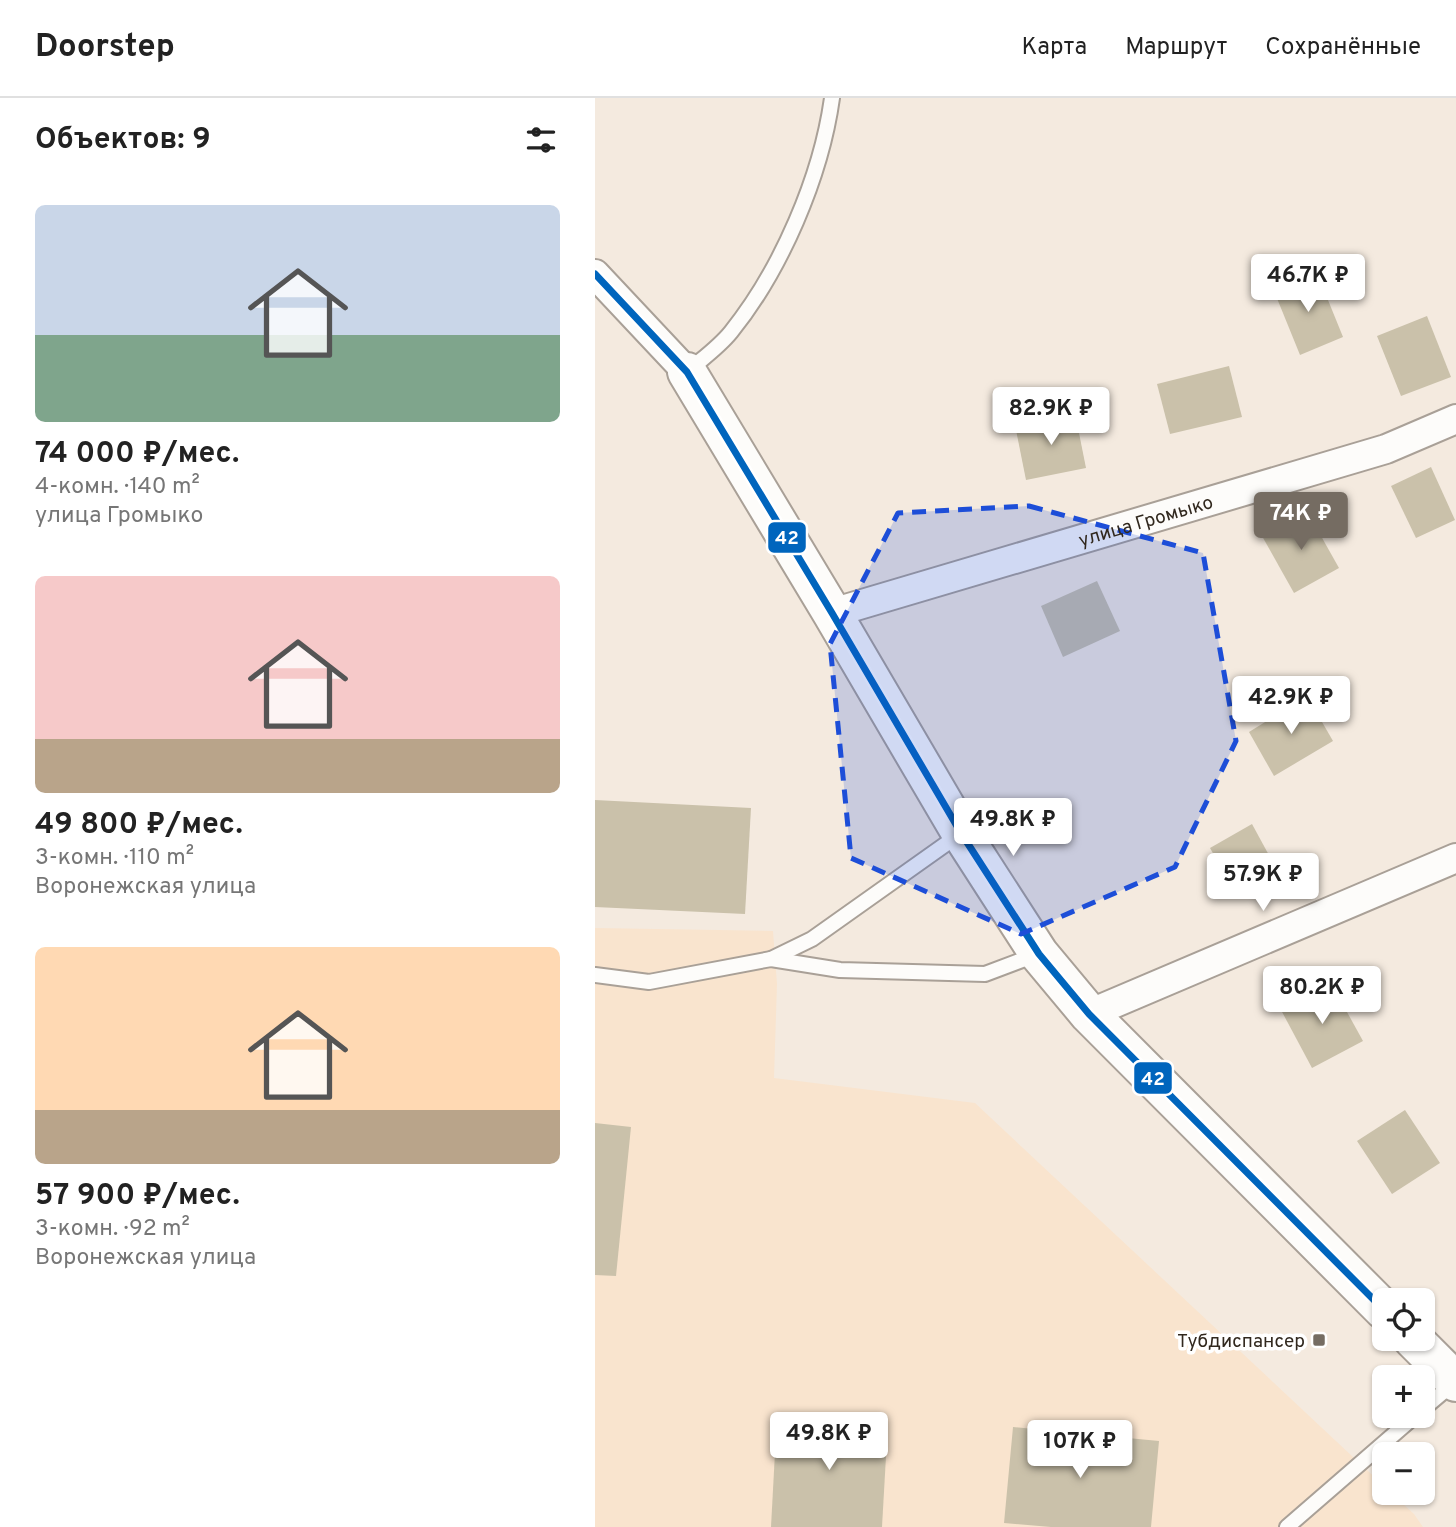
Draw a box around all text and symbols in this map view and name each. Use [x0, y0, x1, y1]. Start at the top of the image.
text: Doorstep [35, 27, 175, 69]
text: Карта [1021, 33, 1087, 63]
text: Маршрут [1125, 33, 1227, 63]
text: Сохранённые [1265, 33, 1421, 63]
icon: filters [522, 121, 560, 159]
text: Объектов: 9 [35, 122, 211, 159]
icon: home [235, 250, 361, 376]
pin: 46.7K ₽ [1243, 254, 1373, 314]
text: 46.7K ₽ [1267, 262, 1349, 291]
pin: 82.9K ₽ [986, 388, 1116, 447]
text: 82.9K ₽ [1009, 395, 1093, 424]
text: 74 000 ₽/мес. [35, 436, 239, 473]
text: 4-комн. · 140 m² [35, 473, 200, 502]
street label: улица Громыко [1076, 491, 1216, 553]
pin: 74K ₽ [1252, 492, 1350, 552]
text: 74K ₽ [1270, 500, 1332, 529]
text: улица Громыко [35, 502, 203, 531]
line badge: 42 [767, 521, 807, 554]
text: 42 [775, 527, 799, 551]
icon: home [235, 621, 361, 747]
pin: 42.9K ₽ [1226, 676, 1356, 736]
text: 42.9K ₽ [1248, 684, 1334, 713]
pin: 49.8K ₽ [948, 798, 1078, 858]
text: 49.8K ₽ [970, 806, 1056, 835]
text: 49 800 ₽/мес. [35, 807, 243, 844]
text: 3-комн. · 110 m² [35, 844, 194, 873]
pin: 57.9K ₽ [1198, 854, 1328, 913]
text: 57.9K ₽ [1223, 861, 1303, 890]
text: Воронежская улица [35, 873, 256, 902]
pin: 80.2K ₽ [1257, 967, 1387, 1026]
text: 80.2K ₽ [1279, 974, 1365, 1003]
icon: home [235, 992, 361, 1118]
line badge: 42 [1133, 1061, 1173, 1095]
text: 42 [1141, 1068, 1165, 1092]
text: 57 900 ₽/мес. [35, 1178, 240, 1215]
text: 3-комн. · 92 m² [35, 1215, 190, 1244]
text: Воронежская улица [35, 1244, 256, 1273]
map controls [1372, 1288, 1435, 1505]
button: locate [1372, 1288, 1435, 1351]
place label: Тубдиспансер [1177, 1330, 1305, 1354]
marker: Тубдиспансер [1311, 1332, 1327, 1348]
button: + [1372, 1365, 1435, 1428]
pin: 49.8K ₽ [764, 1412, 894, 1472]
text: 49.8K ₽ [786, 1420, 872, 1449]
pin: 107K ₽ [1023, 1420, 1137, 1480]
text: 107K ₽ [1043, 1428, 1117, 1457]
button: − [1372, 1442, 1435, 1505]

